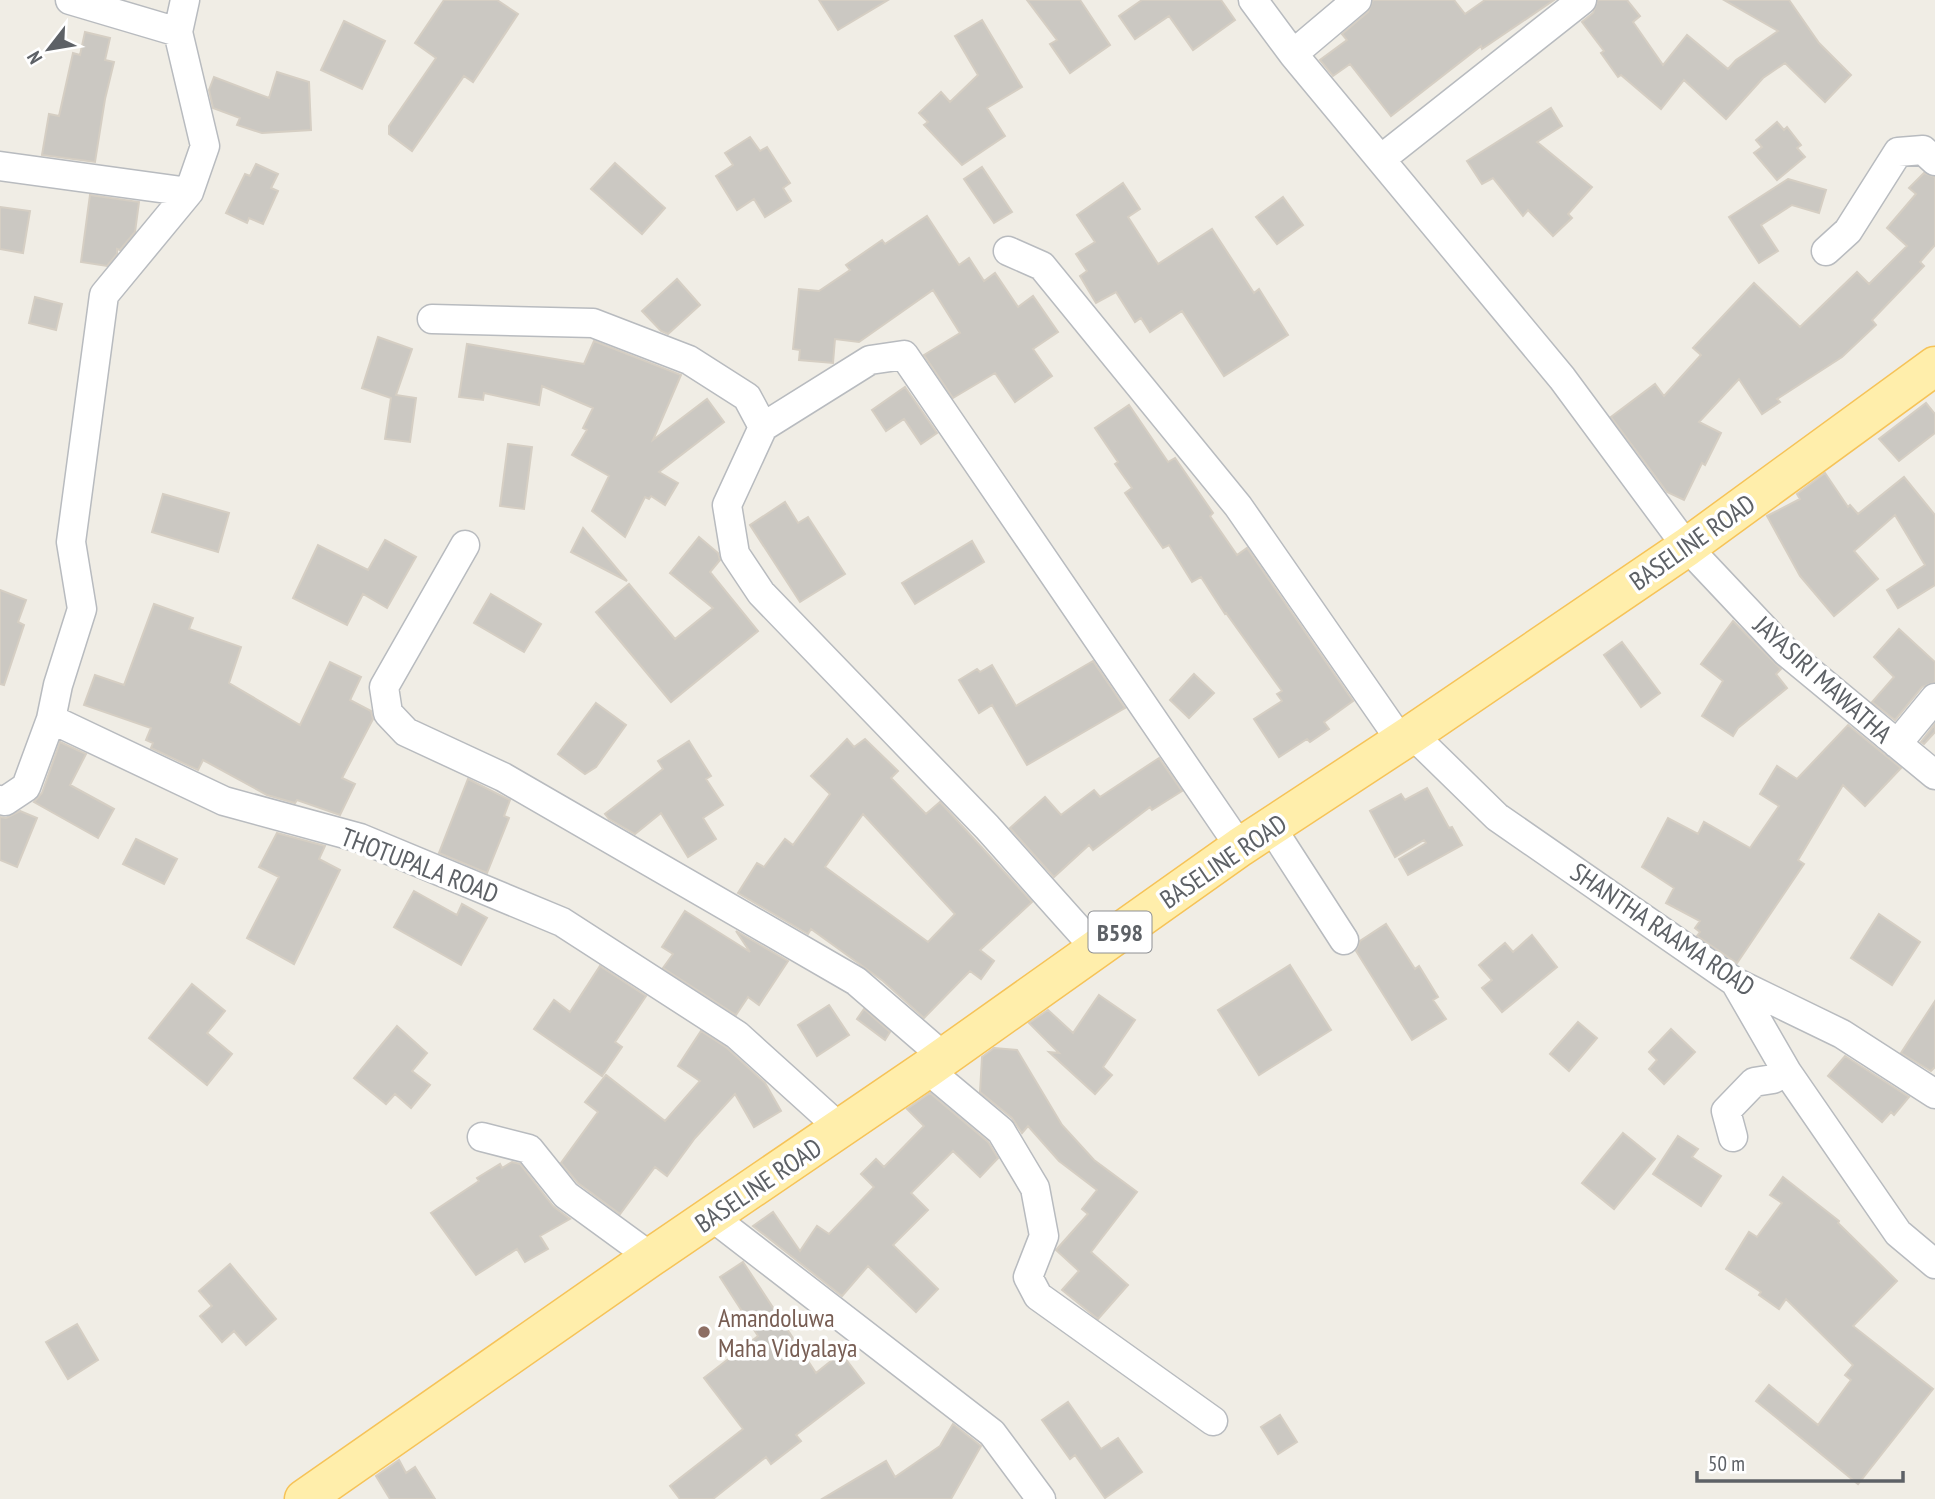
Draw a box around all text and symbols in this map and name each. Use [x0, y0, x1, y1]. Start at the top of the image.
north arrow [14, 14, 84, 84]
text: N [21, 47, 47, 68]
street label: BASELINE ROAD [1623, 487, 1761, 597]
street label: JAYASIRI MAWATHA [1746, 608, 1899, 750]
street label: BASELINE ROAD [1153, 807, 1293, 915]
street label: THOTUPALA ROAD [337, 820, 503, 910]
street label: SHANTHA RAAMA ROAD [1565, 855, 1761, 1003]
road number: B598 [1088, 912, 1152, 952]
street label: BASELINE ROAD [688, 1131, 828, 1239]
place label: Amandoluwa Maha Vidyalaya [718, 1301, 857, 1364]
marker: Amandoluwa Maha Vidyalaya [696, 1324, 712, 1340]
scale bar [1697, 1440, 1904, 1484]
text: 50 m [1708, 1450, 1745, 1477]

